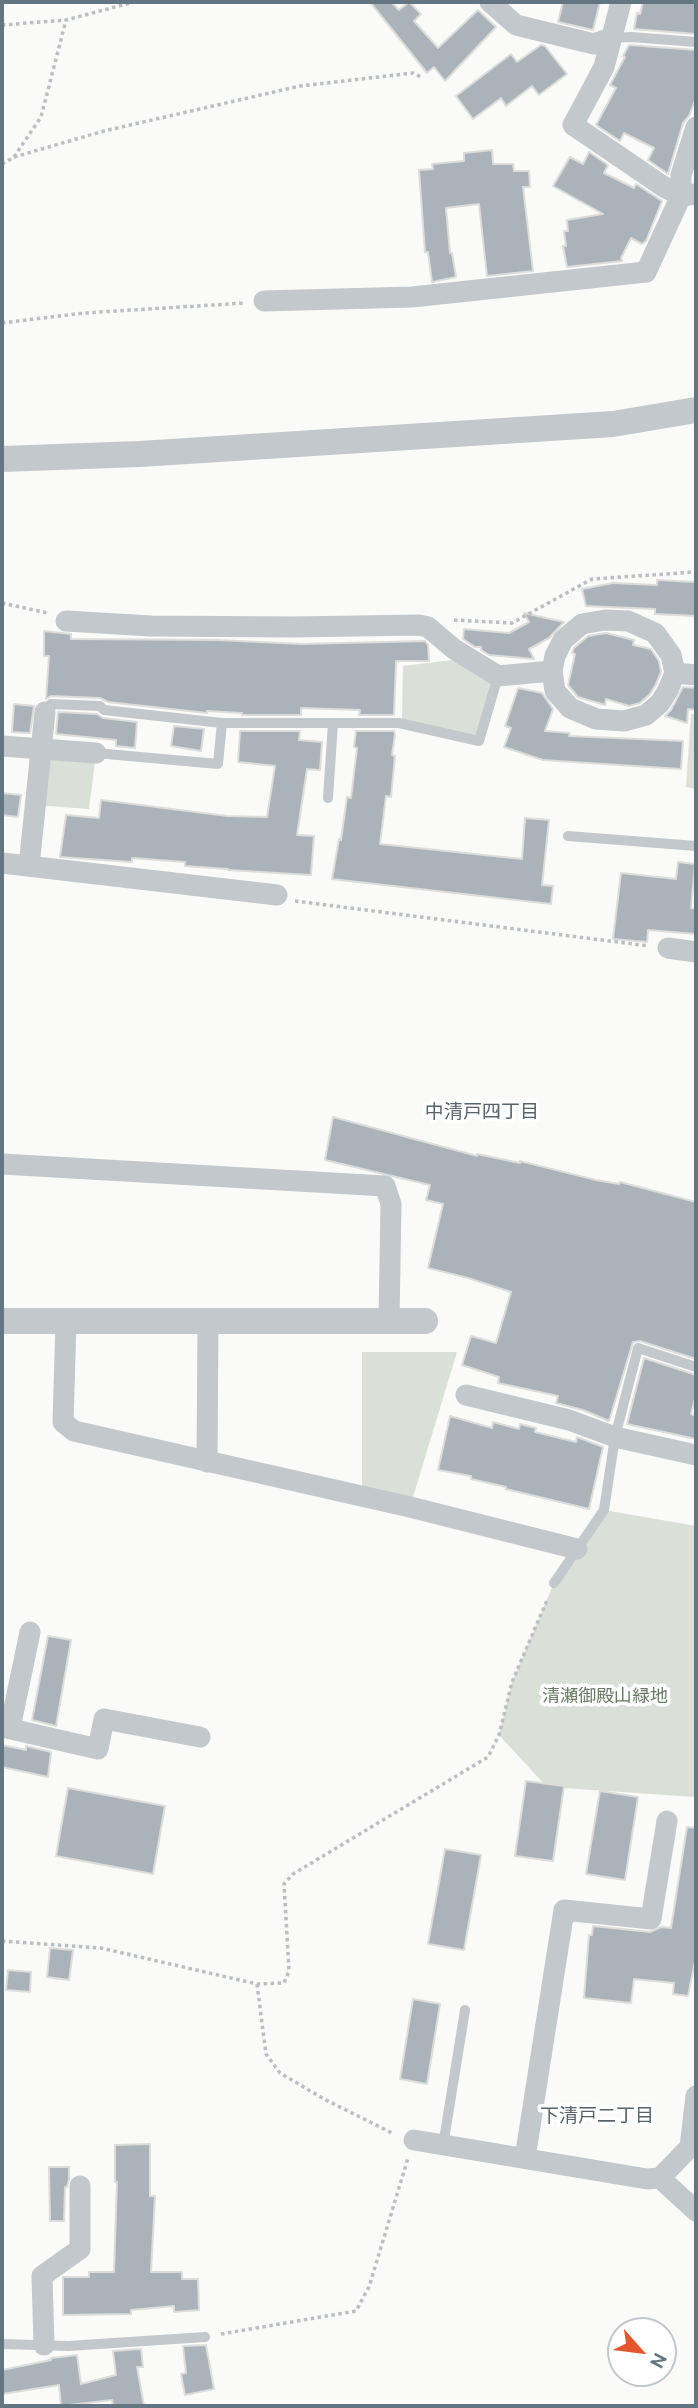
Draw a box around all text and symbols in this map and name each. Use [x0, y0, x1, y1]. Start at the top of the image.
district label: 中清戸四丁目 [425, 1101, 539, 1123]
park label: 清瀬御殿山緑地 [542, 1685, 668, 1707]
district label: 下清戸二丁目 [540, 2105, 654, 2127]
north arrow [607, 2317, 677, 2387]
text: N [646, 2349, 672, 2372]

